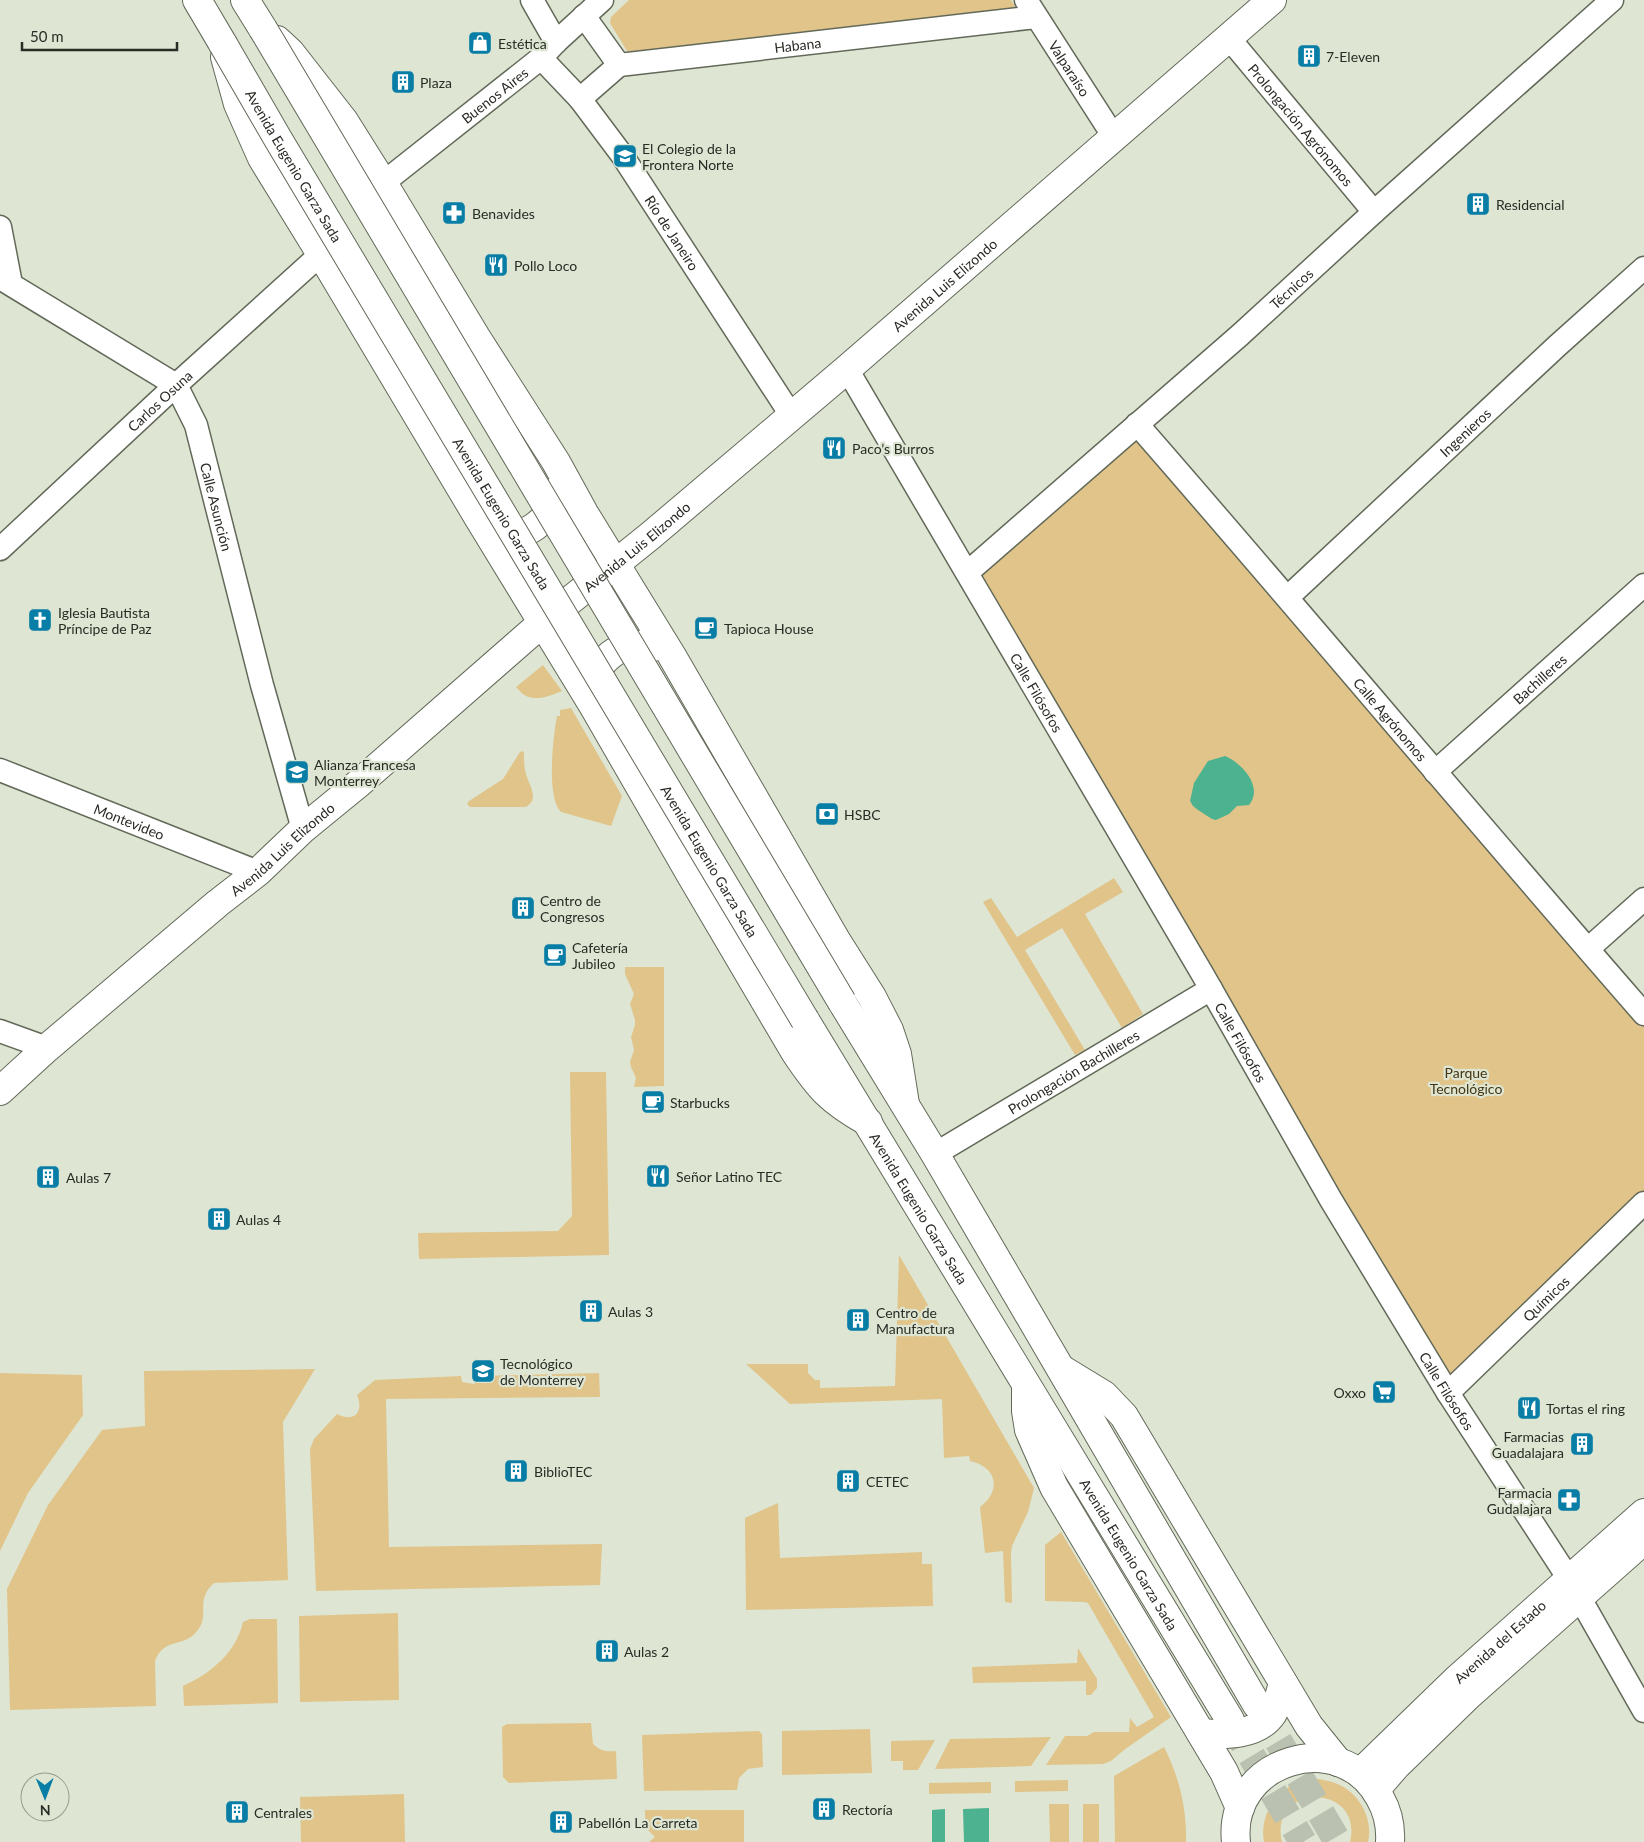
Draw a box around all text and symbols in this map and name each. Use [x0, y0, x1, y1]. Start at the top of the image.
scale bar [22, 20, 178, 52]
text: 50 m [30, 27, 64, 45]
shop icon: Estética [467, 30, 493, 56]
street label: Habana [773, 33, 822, 56]
place label: Estética [498, 35, 547, 52]
street label: Valparaíso [1046, 37, 1094, 99]
building icon: 7-Eleven [1296, 43, 1322, 69]
place label: 7-Eleven [1326, 48, 1380, 65]
street label: Prolongación Agrónomos [1245, 60, 1357, 189]
street label: Buenos Aires [458, 63, 531, 126]
building icon: Plaza [390, 69, 416, 95]
place label: Plaza [420, 74, 452, 91]
street label: Avenida Eugenio Garza Sada [243, 86, 346, 245]
place label: El Colegio de la Frontera Norte [642, 140, 736, 173]
school or university icon: El Colegio de la Frontera Norte [612, 143, 638, 169]
building icon: Residencial [1465, 191, 1491, 217]
street label: Río de Janeiro [642, 192, 703, 273]
place label: Residencial [1496, 196, 1564, 213]
pharmacy icon: Benavides [441, 200, 467, 226]
place label: Benavides [472, 205, 535, 222]
street label: Avenida Luis Elizondo [888, 235, 1000, 335]
restaurant icon: Pollo Loco [483, 252, 509, 278]
place label: Pollo Loco [514, 257, 577, 274]
street label: Técnicos [1266, 264, 1316, 312]
street label: Carlos Osuna [124, 366, 195, 435]
street label: Ingenieros [1436, 404, 1494, 460]
street label: Avenida Eugenio Garza Sada [450, 434, 554, 593]
restaurant icon: Paco’s Burros [821, 435, 847, 461]
place label: Paco’s Burros [852, 440, 934, 457]
street label: Calle Asunción [197, 461, 236, 553]
street label: Avenida Luis Elizondo [580, 497, 693, 595]
place label: Iglesia Bautista Príncipe de Paz [58, 604, 152, 637]
church icon: Iglesia Bautista Príncipe de Paz [27, 607, 53, 633]
cafe icon: Tapioca House [693, 615, 719, 641]
place label: Tapioca House [724, 620, 814, 637]
street label: Calle Filósofos [1007, 650, 1067, 735]
street label: Bachilleres [1509, 650, 1570, 707]
street label: Calle Agrónomos [1350, 674, 1431, 764]
place label: Alianza Francesa Monterrey [314, 756, 416, 789]
school or university icon: Alianza Francesa Monterrey [284, 759, 310, 785]
street label: Avenida Eugenio Garza Sada [658, 782, 762, 940]
street label: Avenida Luis Elizondo [227, 798, 338, 899]
street label: Montevideo [91, 800, 167, 843]
bank icon: HSBC [814, 801, 840, 827]
place label: HSBC [844, 806, 881, 823]
place label: Centro de Congresos [540, 892, 605, 925]
building icon: Centro de Congresos [510, 895, 536, 921]
place label: Cafetería Jubileo [572, 939, 628, 972]
cafe icon: Cafetería Jubileo [542, 942, 568, 968]
street label: Calle Filósofos [1212, 999, 1271, 1085]
street label: Prolongación Bachilleres [1004, 1026, 1142, 1117]
park label: Parque Tecnológico [1430, 1064, 1502, 1097]
cafe icon: Starbucks [640, 1089, 666, 1115]
place label: Starbucks [670, 1094, 730, 1111]
street label: Avenida Eugenio Garza Sada [867, 1129, 972, 1287]
restaurant icon: Señor Latino TEC [645, 1163, 671, 1189]
building icon: Aulas 7 [35, 1164, 61, 1190]
place label: Señor Latino TEC [676, 1168, 783, 1185]
place label: Aulas 7 [66, 1169, 111, 1186]
building icon: Aulas 4 [206, 1206, 232, 1232]
place label: Aulas 4 [236, 1211, 281, 1228]
street label: Químicos [1519, 1272, 1572, 1325]
building icon: Aulas 3 [578, 1298, 604, 1324]
place label: Aulas 3 [608, 1303, 653, 1320]
place label: Centro de Manufactura [876, 1304, 955, 1337]
building icon: Centro de Manufactura [845, 1307, 871, 1333]
street label: Calle Filósofos [1416, 1348, 1478, 1433]
place label: Tecnológico de Monterrey [500, 1355, 585, 1388]
school or university icon: Tecnológico de Monterrey [470, 1358, 496, 1384]
supermarket icon: Oxxo [1371, 1379, 1397, 1405]
place label: Oxxo [1333, 1384, 1366, 1401]
restaurant icon: Tortas el ring [1516, 1395, 1542, 1421]
place label: Tortas el ring [1546, 1400, 1625, 1417]
place label: Farmacias Guadalajara [1492, 1428, 1564, 1461]
building icon: Farmacias Guadalajara [1569, 1431, 1595, 1457]
building icon: BiblioTEC [503, 1458, 529, 1484]
place label: BiblioTEC [534, 1463, 593, 1480]
building icon: CETEC [835, 1468, 861, 1494]
place label: CETEC [866, 1473, 910, 1490]
street label: Avenida Eugenio Garza Sada [1077, 1475, 1182, 1633]
place label: Farmacia Gudalajara [1487, 1484, 1552, 1517]
pharmacy icon: Farmacia Gudalajara [1556, 1487, 1582, 1513]
street label: Avenida del Estado [1450, 1596, 1549, 1686]
building icon: Aulas 2 [594, 1638, 620, 1664]
place label: Aulas 2 [624, 1643, 669, 1660]
north arrow [20, 1772, 70, 1822]
building icon: Rectoría [811, 1796, 837, 1822]
building icon: Centrales [224, 1799, 250, 1825]
place label: Rectoría [842, 1801, 893, 1818]
text: N [40, 1802, 51, 1819]
place label: Centrales [254, 1804, 312, 1821]
building icon: Pabellón La Carreta [548, 1809, 574, 1835]
place label: Pabellón La Carreta [578, 1814, 698, 1831]

